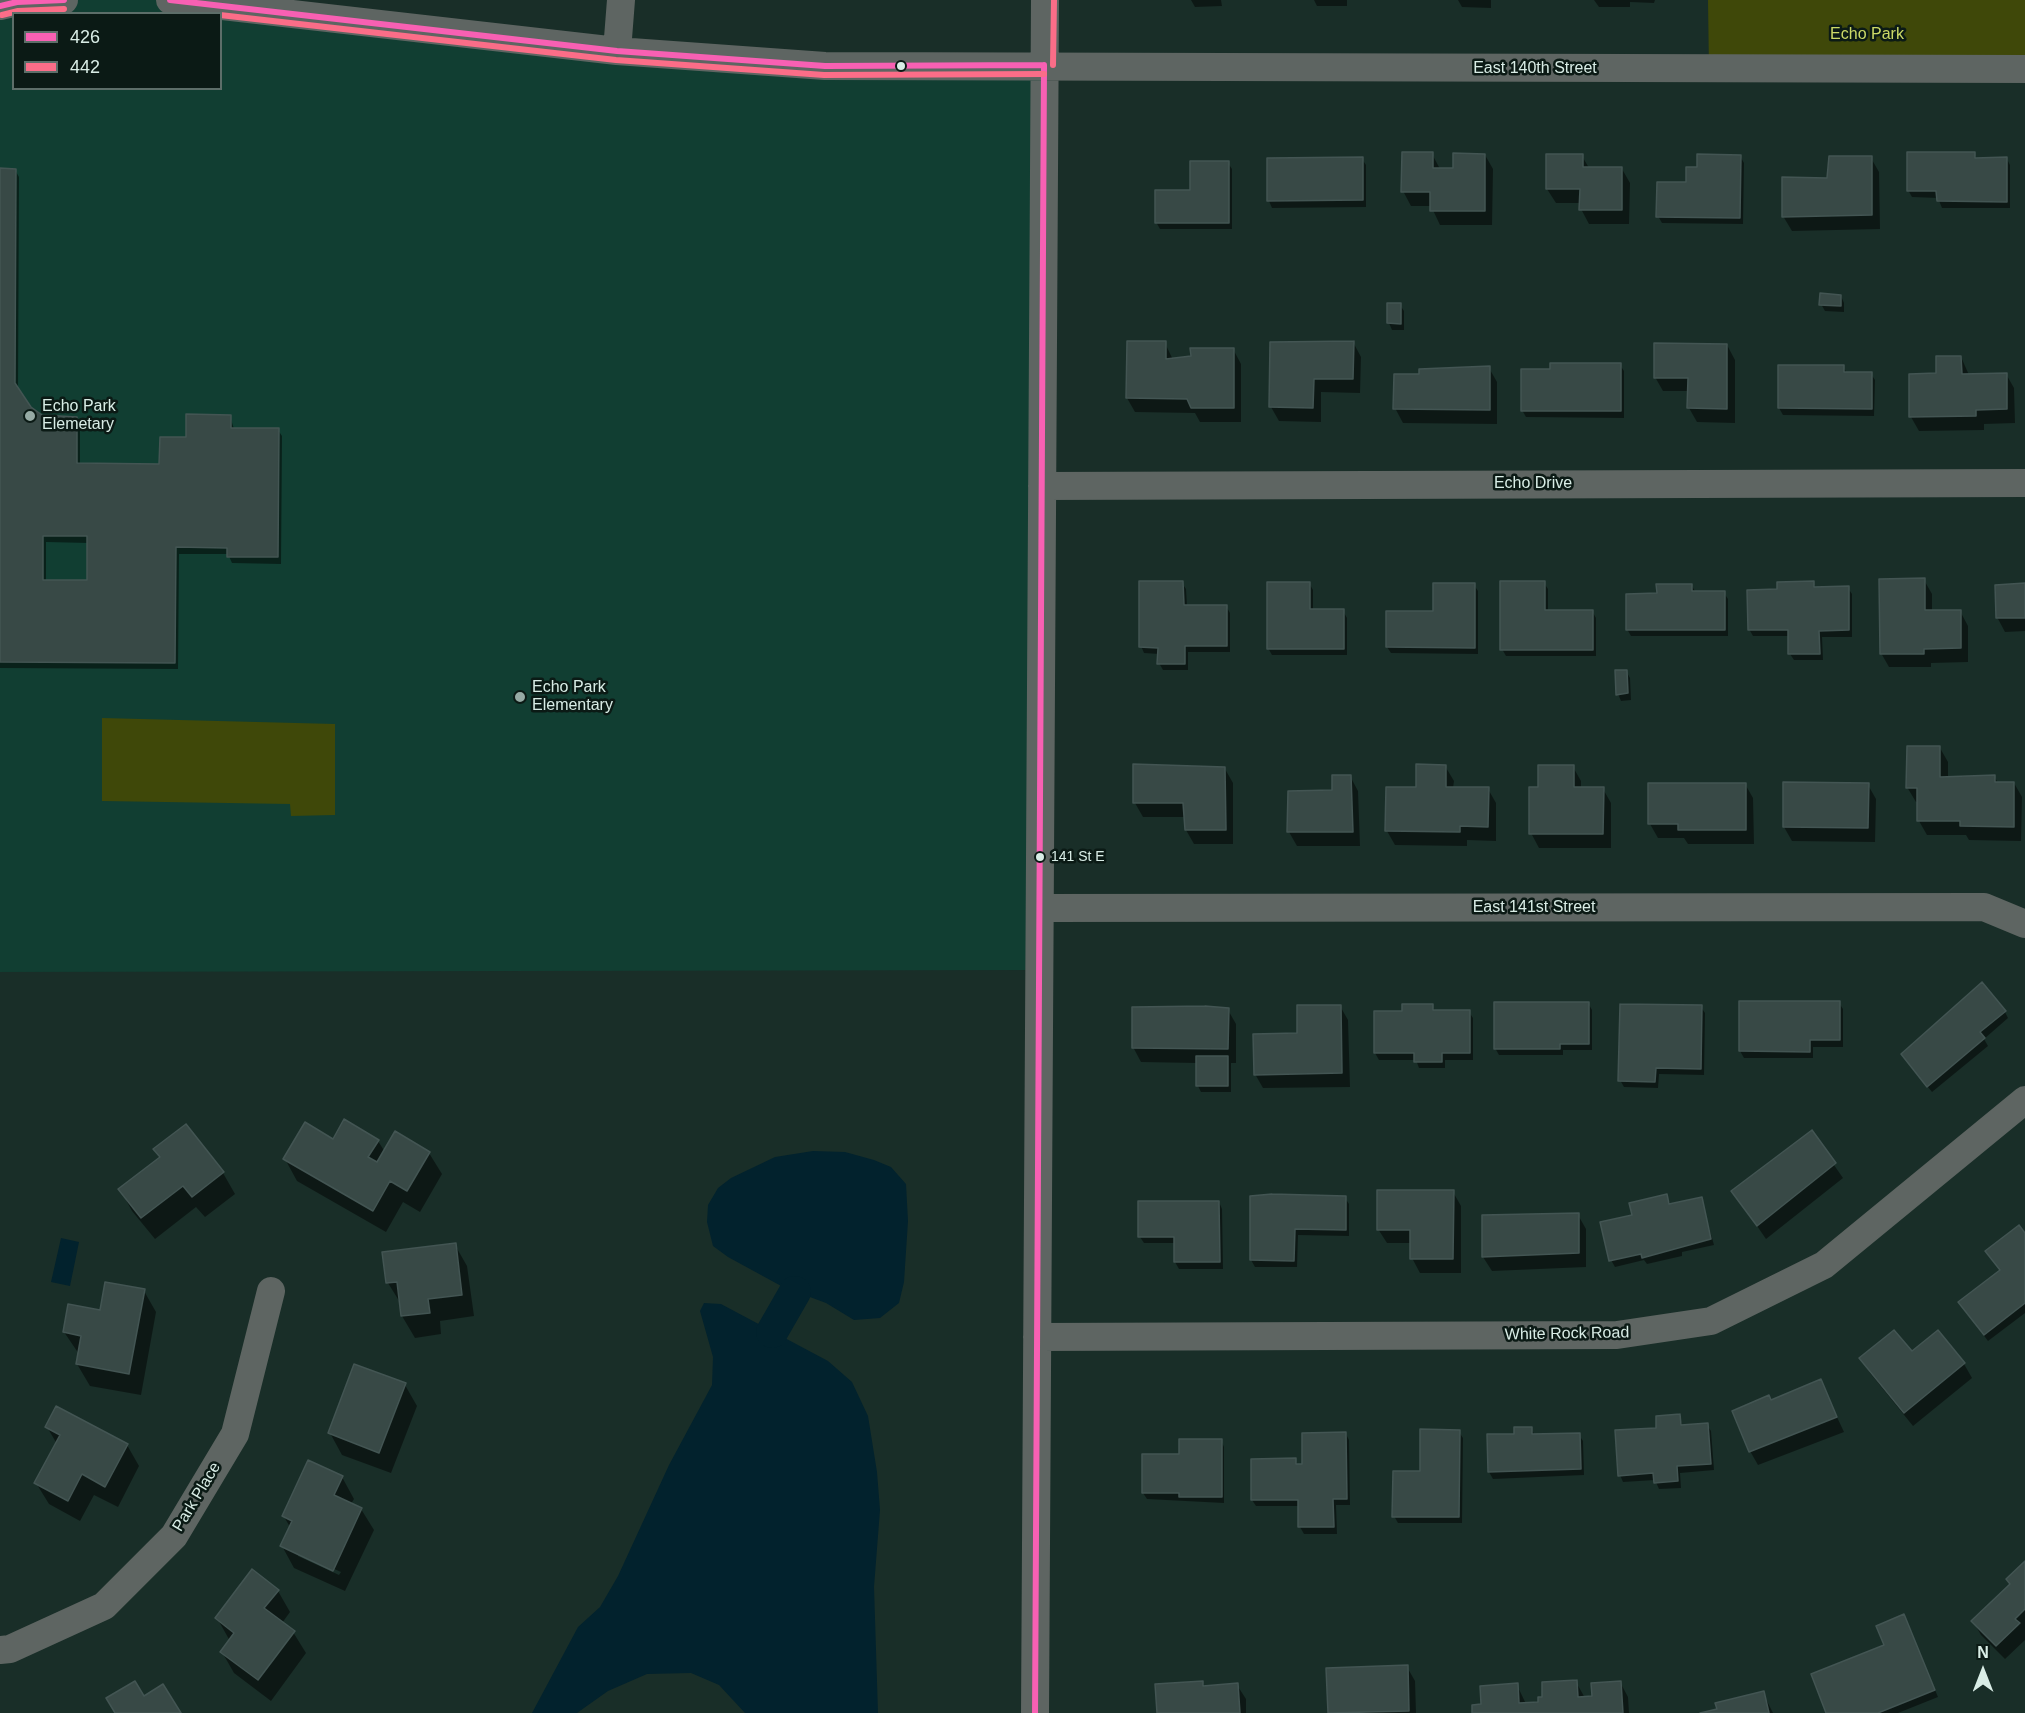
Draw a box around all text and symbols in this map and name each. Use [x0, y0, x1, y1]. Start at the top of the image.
legend [12, 12, 222, 90]
park label: Echo Park [1830, 25, 1904, 45]
text: 426 [70, 27, 100, 47]
text: 442 [70, 57, 100, 77]
street label: East 140th Street [1473, 59, 1597, 79]
unlabelled marker [895, 60, 907, 72]
place label: Echo Park Elemetary [42, 397, 116, 435]
marker: Echo Park Elemetary [23, 409, 37, 423]
street label: Echo Drive [1494, 474, 1572, 494]
place label: Echo Park Elementary [532, 678, 613, 716]
marker: Echo Park Elementary [513, 690, 527, 704]
place label: 141 St E [1051, 849, 1105, 865]
marker: 141 St E [1034, 851, 1046, 863]
street label: East 141st Street [1473, 898, 1595, 918]
street label: White Rock Road [1505, 1323, 1629, 1345]
street label: Park Place [169, 1459, 225, 1535]
north arrow [1953, 1641, 2013, 1701]
text: N [1977, 1644, 1989, 1661]

